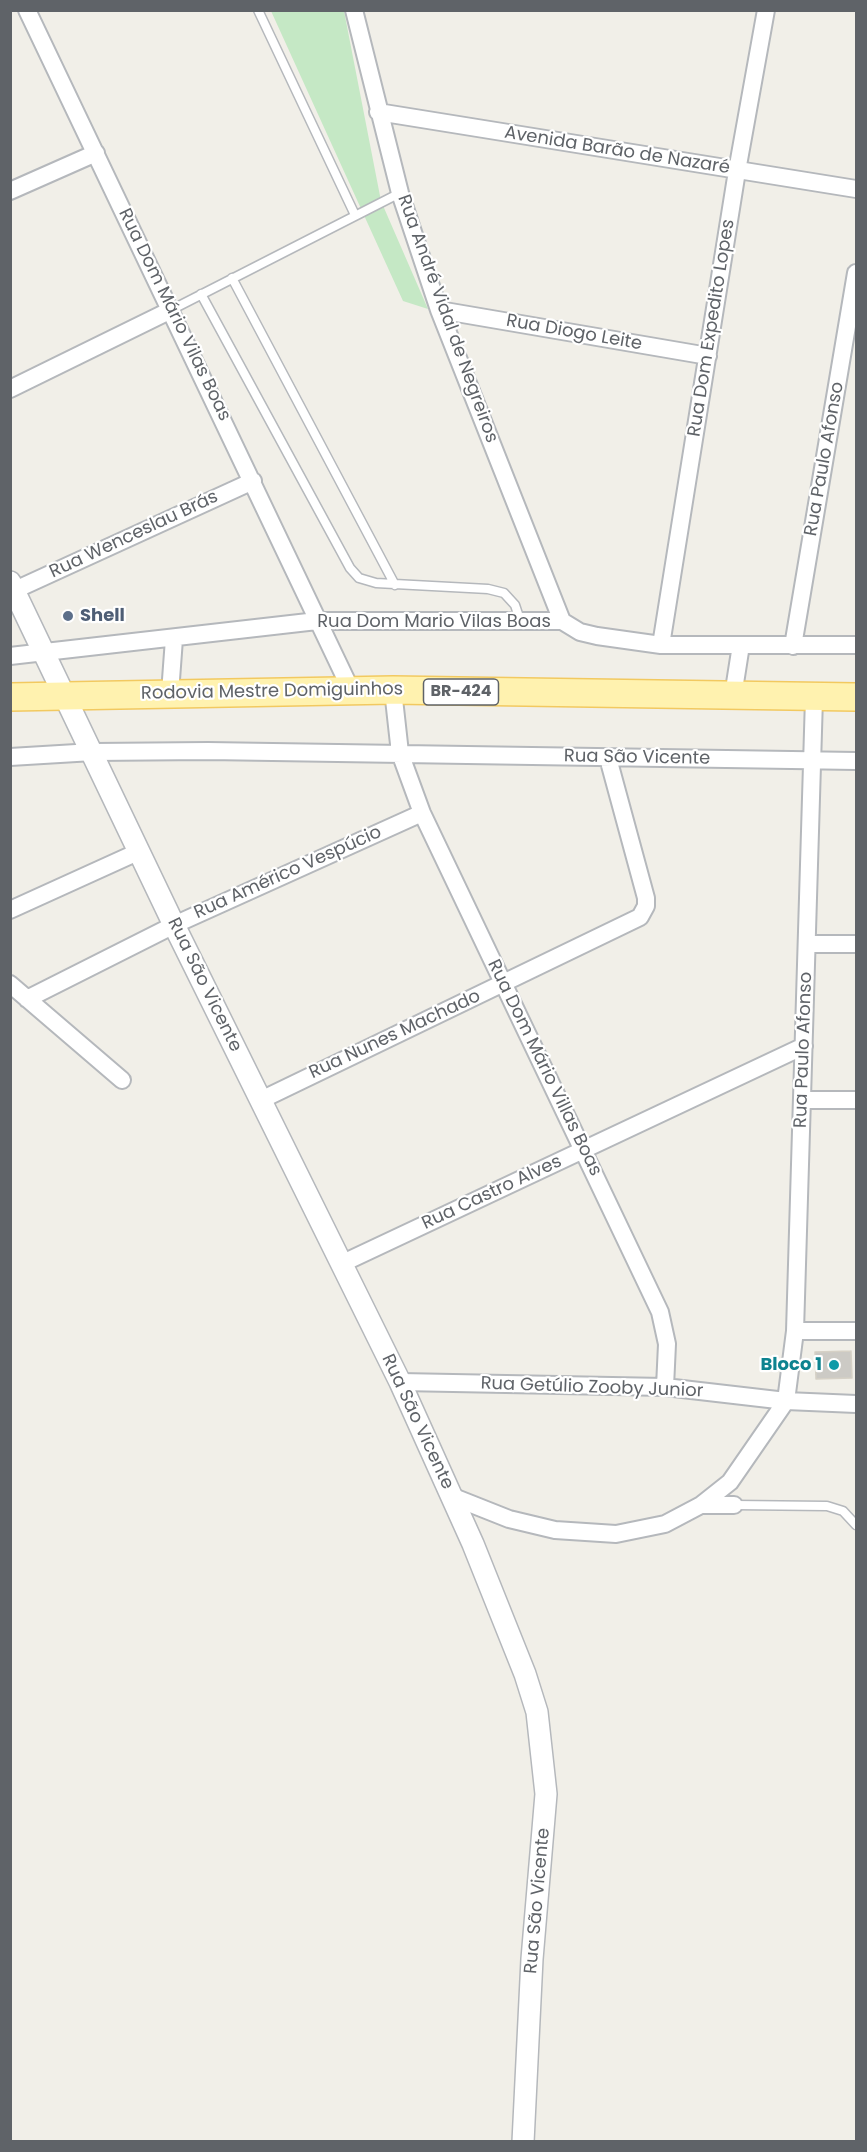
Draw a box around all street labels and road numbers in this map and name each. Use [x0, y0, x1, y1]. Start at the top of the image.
street label: Avenida Barão de Nazaré [503, 122, 731, 180]
street label: Rua André Vidal de Negreiros [392, 192, 502, 446]
street label: Rua Dom Mário Vilas Boas [113, 205, 235, 425]
street label: Rua Dom Expedito Lopes [684, 218, 740, 438]
street label: Rua Diogo Leite [504, 310, 644, 356]
street label: Rua Paulo Afonso [801, 380, 849, 538]
street label: Rua Wenceslau Brás [46, 486, 222, 584]
street label: Rua Dom Mario Vilas Boas [317, 611, 551, 633]
street label: Rodovia Mestre Domiguinhos [141, 679, 403, 705]
road number: BR-424 [424, 679, 498, 705]
street label: Rua São Vicente [564, 746, 710, 770]
street label: Rua Américo Vespúcio [191, 822, 385, 924]
street label: Rua São Vicente [162, 914, 246, 1056]
street label: Rua Dom Mário Villas Boas [482, 956, 606, 1180]
street label: Rua Paulo Afonso [790, 972, 818, 1128]
street label: Rua Nunes Machado [306, 986, 484, 1084]
street label: Rua Castro Alves [419, 1151, 565, 1235]
street label: Rua São Vicente [376, 1351, 458, 1493]
street label: Rua Getúlio Zooby Junior [480, 1373, 704, 1403]
street label: Rua São Vicente [521, 1827, 555, 1975]

